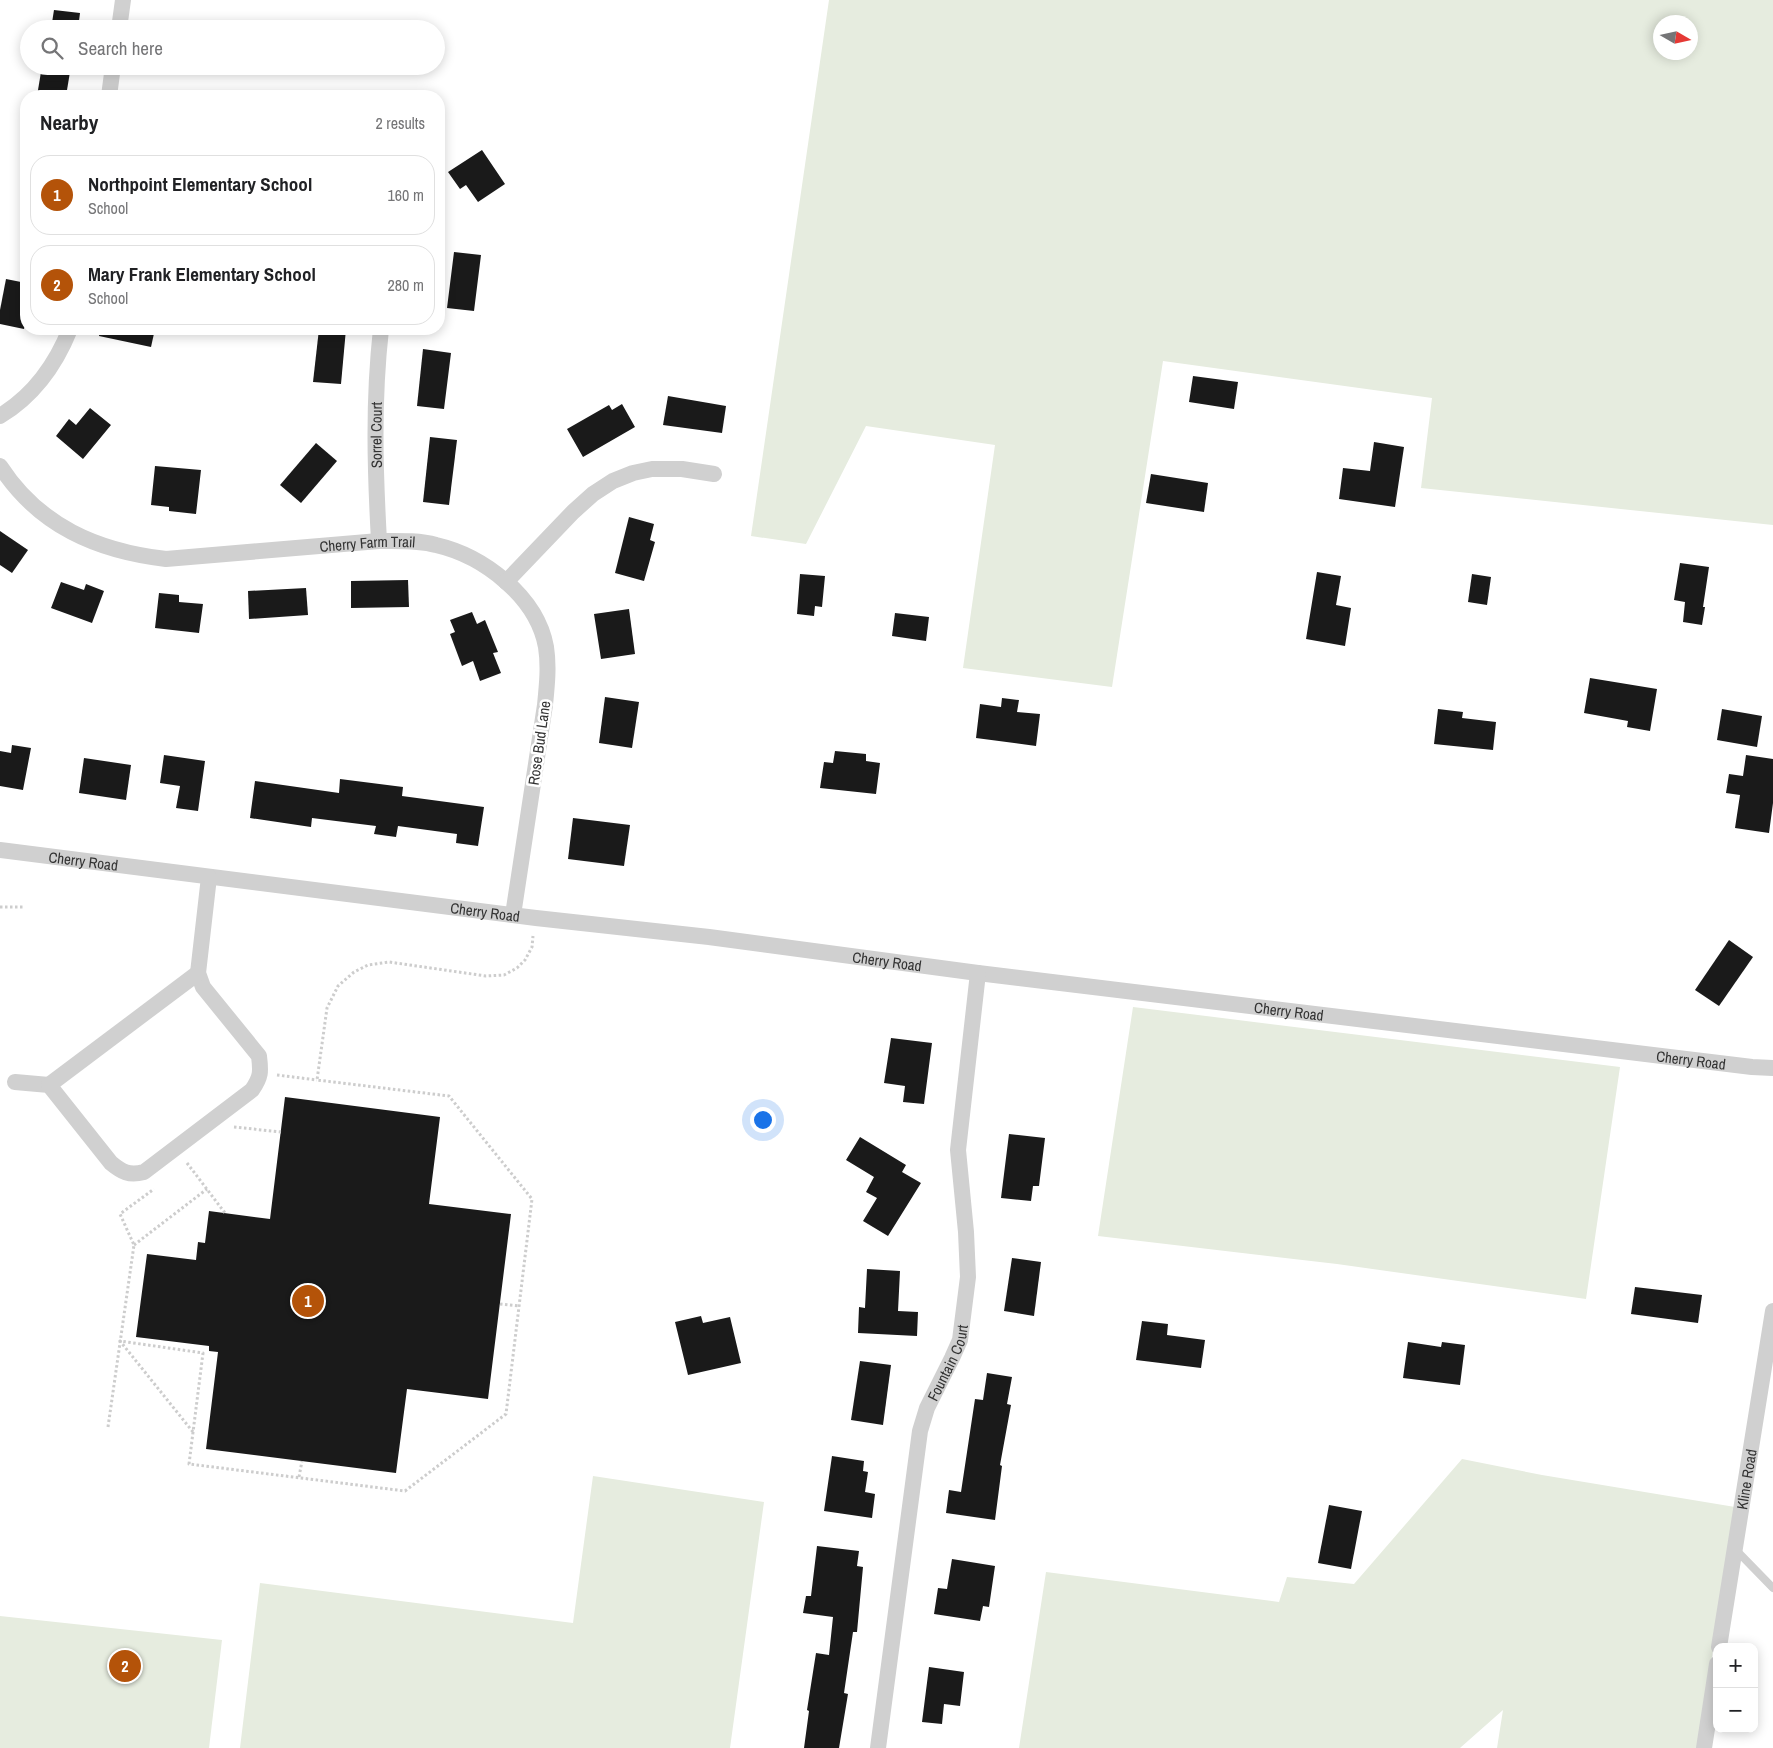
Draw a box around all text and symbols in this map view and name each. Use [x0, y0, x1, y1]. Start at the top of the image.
north arrow [1653, 15, 1698, 60]
search box [20, 20, 445, 75]
icon: search [38, 34, 66, 62]
text: Search here [78, 35, 163, 61]
text: Nearby [40, 108, 98, 137]
text: 2 results [375, 112, 425, 134]
text: Northpoint Elementary School [88, 171, 312, 197]
text: 1 [53, 184, 61, 206]
text: 160 m [388, 184, 424, 206]
text: School [88, 197, 128, 219]
text: Mary Frank Elementary School [88, 261, 316, 287]
text: 2 [53, 274, 61, 296]
text: 280 m [388, 274, 424, 296]
text: School [88, 287, 128, 309]
street label: Sorrel Court [365, 401, 386, 468]
street label: Cherry Farm Trail [319, 530, 416, 556]
street label: Rose Bud Lane [523, 699, 555, 786]
street label: Cherry Road [47, 846, 119, 875]
street label: Cherry Road [449, 897, 521, 926]
street label: Cherry Road [851, 946, 923, 976]
street label: Cherry Road [1253, 996, 1325, 1025]
street label: Cherry Road [1655, 1045, 1727, 1074]
your location [750, 1107, 776, 1133]
pin: 1 [292, 1282, 324, 1320]
street label: Fountain Court [922, 1323, 972, 1404]
street label: Kline Road [1731, 1447, 1761, 1511]
map controls [1713, 1643, 1758, 1733]
button: + [1713, 1643, 1758, 1688]
pin: 2 [109, 1647, 141, 1685]
button: − [1713, 1688, 1758, 1733]

